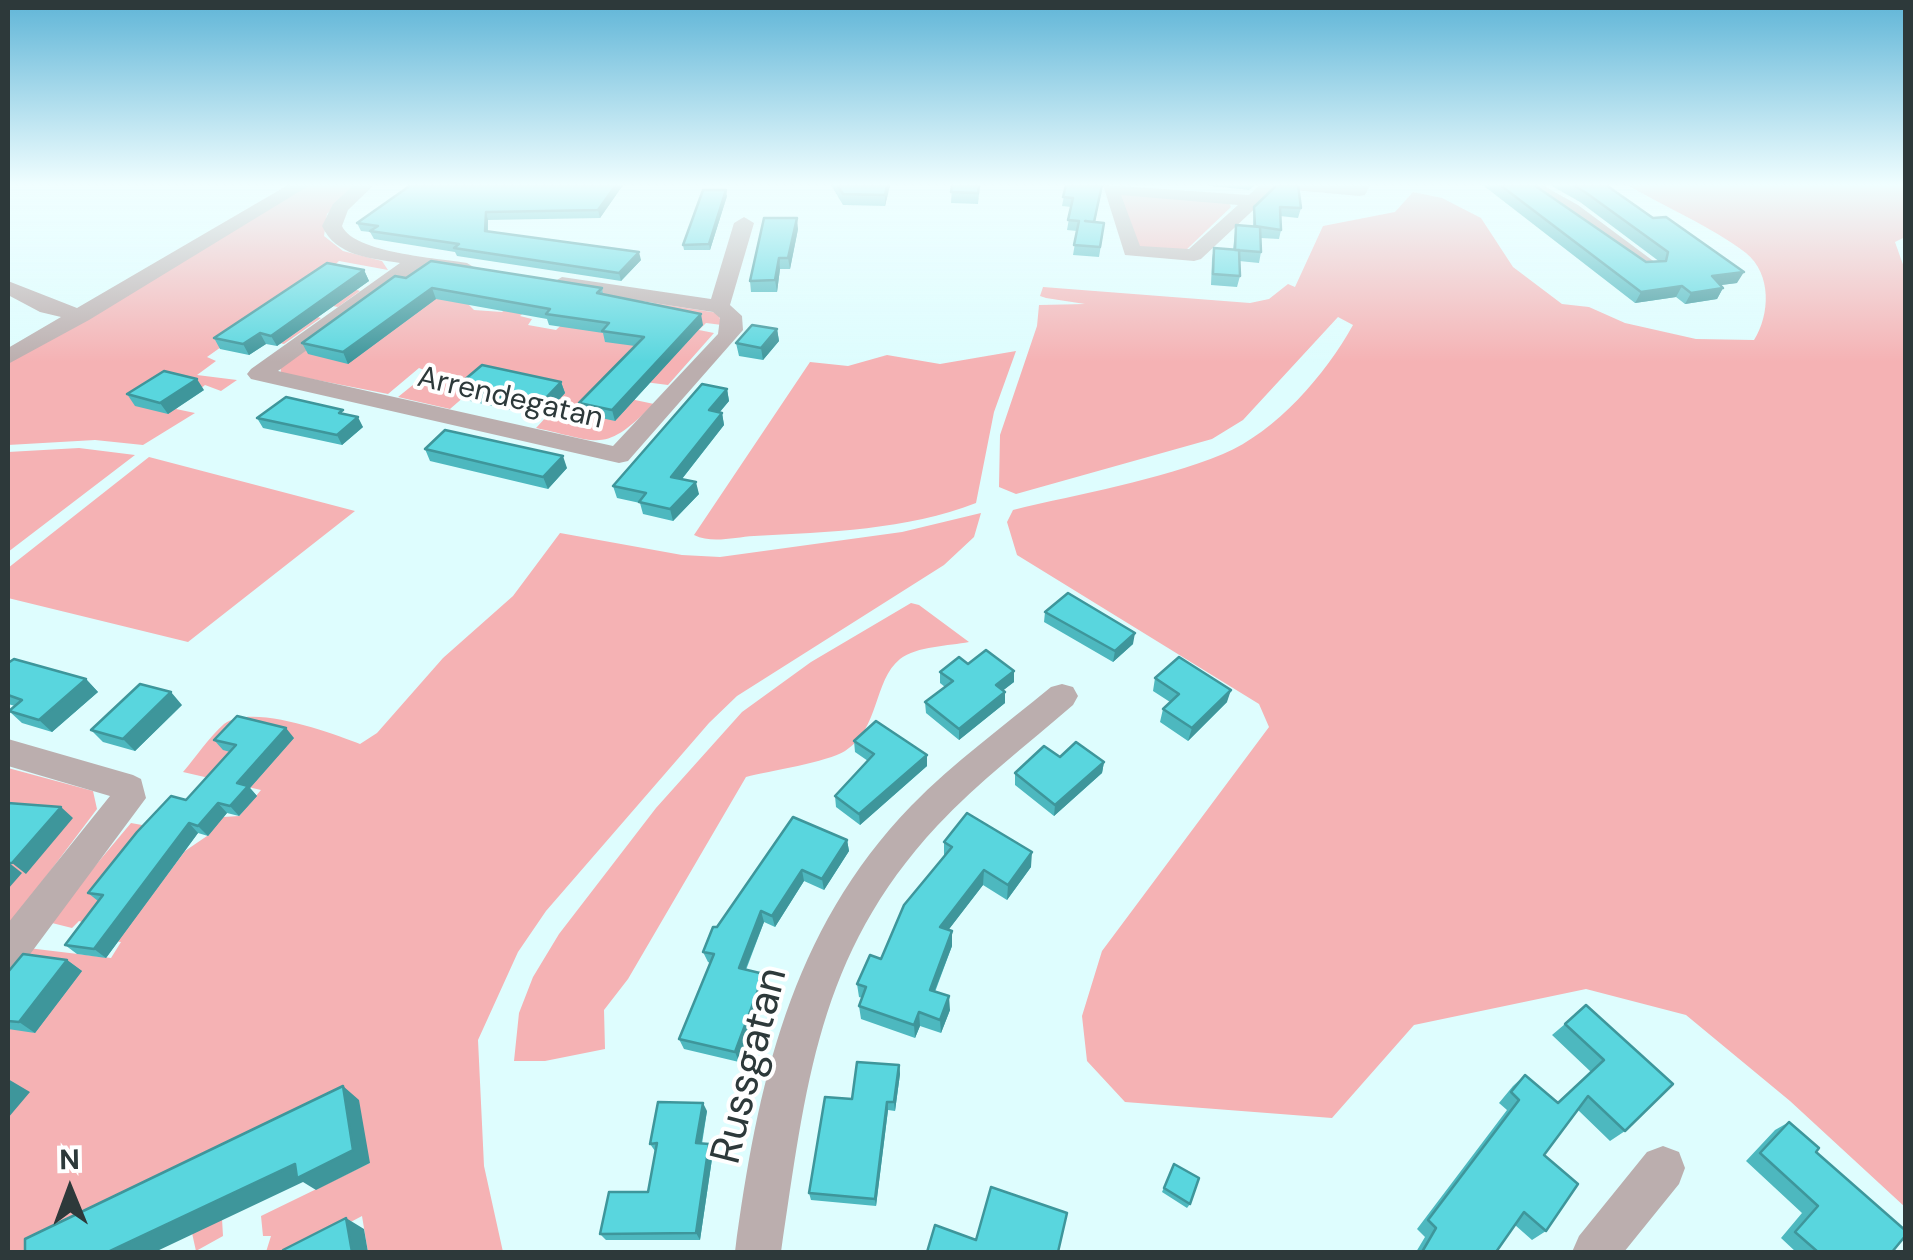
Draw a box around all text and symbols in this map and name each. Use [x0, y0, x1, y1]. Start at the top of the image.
street label: Arrendegatan [414, 360, 606, 438]
street label: Russgatan [702, 963, 800, 1169]
north arrow [20, 1140, 120, 1240]
text: N [59, 1141, 80, 1178]

